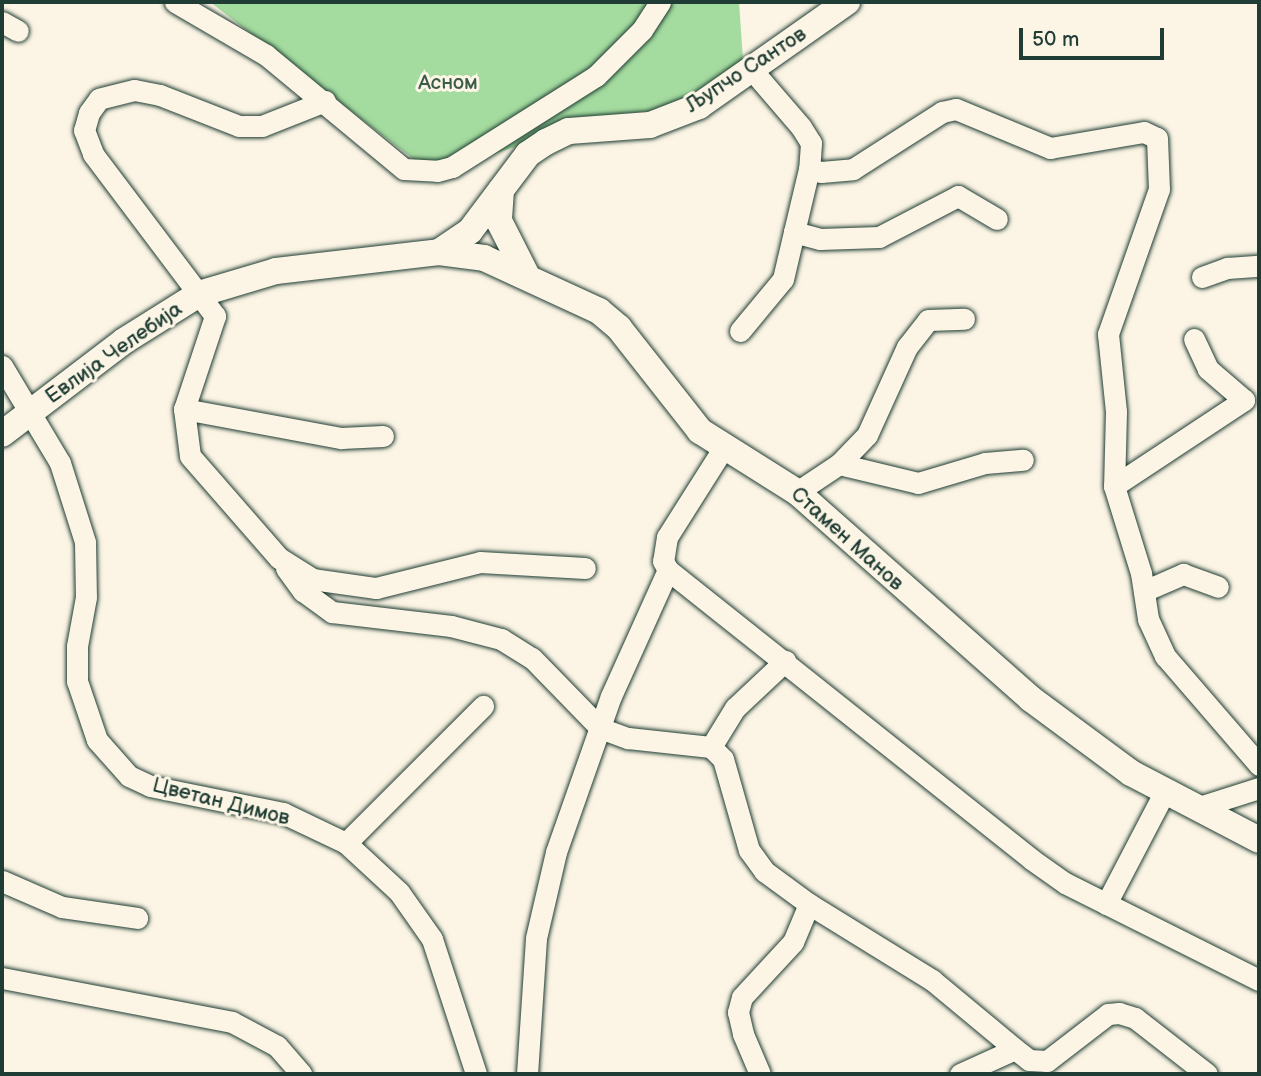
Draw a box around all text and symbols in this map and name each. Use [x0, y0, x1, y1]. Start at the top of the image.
scale bar [1023, 14, 1168, 58]
street label: Љупчо Сантов [681, 22, 811, 118]
text: 50 m [1032, 27, 1079, 52]
park label: Асном [418, 70, 478, 96]
street label: Евлија Челебија [41, 297, 187, 409]
street label: Стамен Манов [785, 482, 909, 596]
street label: Цветан Димов [150, 773, 292, 831]

